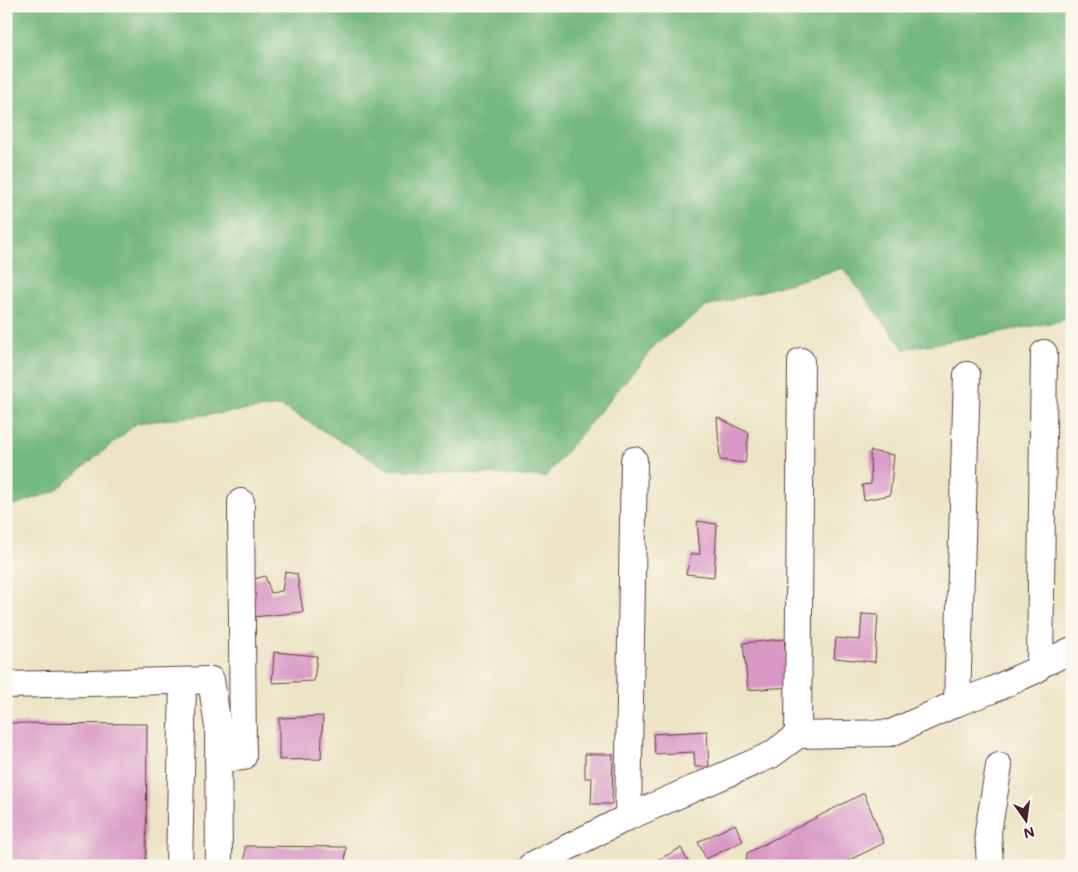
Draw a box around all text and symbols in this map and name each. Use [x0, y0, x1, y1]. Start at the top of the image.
north arrow [1000, 794, 1050, 844]
text: N [1022, 823, 1037, 844]

